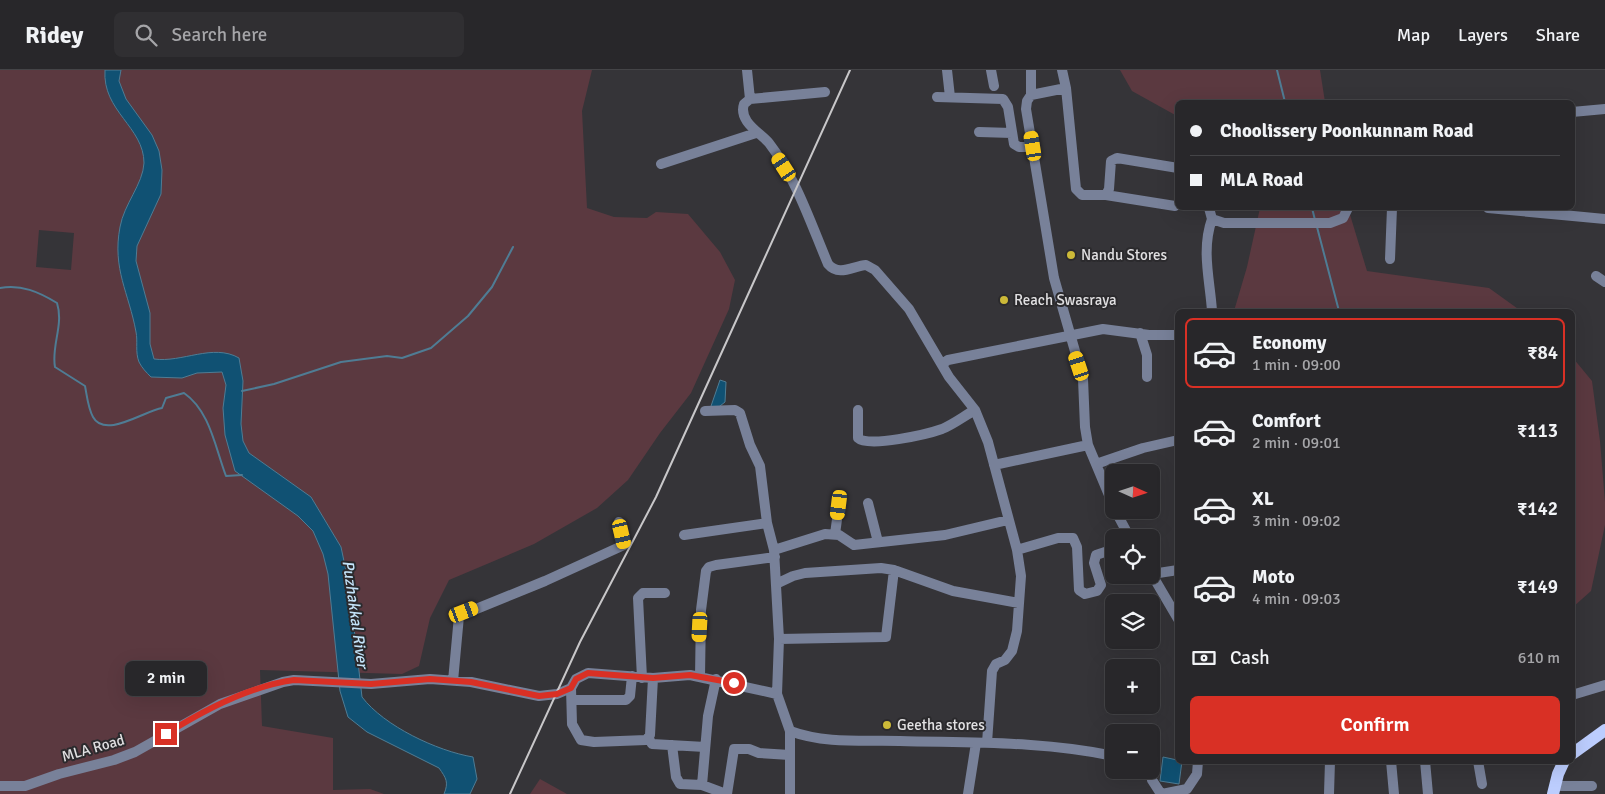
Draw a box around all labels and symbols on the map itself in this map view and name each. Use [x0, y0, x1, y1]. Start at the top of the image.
car [1023, 130, 1042, 162]
car [769, 150, 798, 184]
place label: Nandu Stores [1081, 246, 1167, 264]
marker: Nandu Stores [1065, 249, 1077, 261]
place label: Reach Swasraya [1014, 291, 1117, 309]
marker: Reach Swasraya [998, 294, 1010, 306]
car [1067, 349, 1090, 383]
north arrow [1105, 464, 1160, 519]
car [829, 489, 848, 521]
car [611, 518, 632, 550]
water label: Puzhakkal River [338, 559, 373, 671]
car [447, 600, 480, 624]
car [691, 612, 708, 642]
callout: 2 min [125, 662, 207, 696]
route start [723, 672, 745, 694]
place label: Geetha stores [897, 716, 985, 734]
marker: Geetha stores [881, 719, 893, 731]
route end [155, 723, 177, 745]
street label: MLA Road [60, 730, 126, 766]

